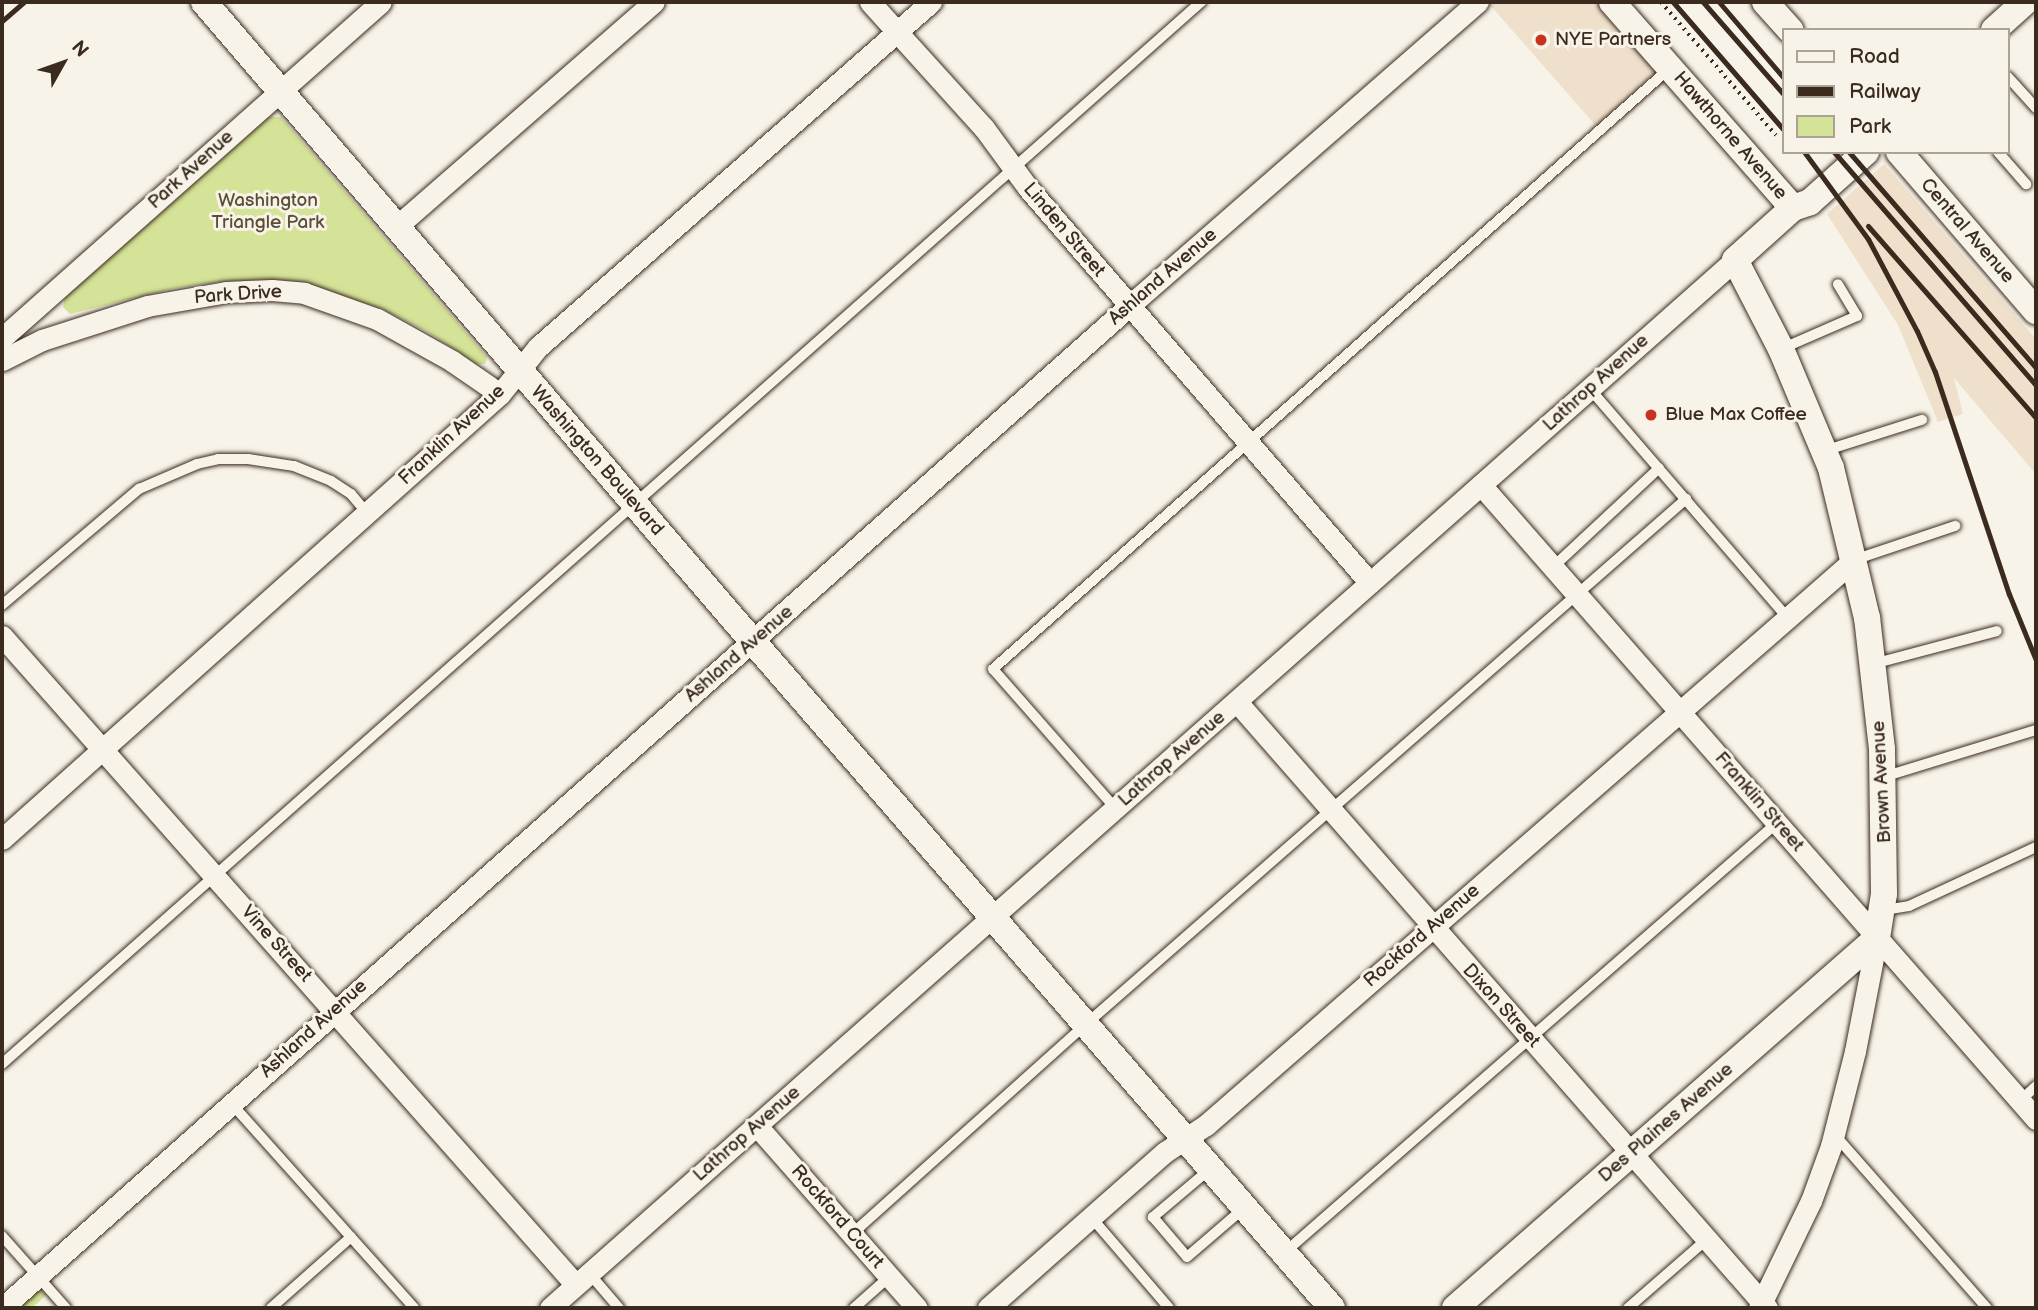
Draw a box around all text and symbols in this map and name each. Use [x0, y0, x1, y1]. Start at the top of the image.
north arrow [28, 28, 98, 98]
legend [1783, 28, 2010, 154]
place label: NYE Partners [1555, 29, 1671, 51]
marker: NYE Partners [1533, 32, 1549, 48]
text: N [66, 36, 93, 62]
text: Road [1849, 44, 1900, 69]
street label: Hawthorne Avenue [1668, 67, 1792, 205]
text: Railway [1849, 79, 1921, 104]
text: Park [1849, 114, 1891, 139]
street label: Park Avenue [144, 126, 238, 214]
street label: Central Avenue [1915, 174, 2019, 288]
street label: Linden Street [1018, 178, 1110, 282]
park label: Washington Triangle Park [212, 190, 324, 234]
street label: Ashland Avenue [1104, 224, 1222, 330]
street label: Park Drive [193, 281, 283, 309]
street label: Lathrop Avenue [1538, 329, 1654, 437]
street label: Franklin Avenue [394, 380, 510, 490]
street label: Washington Boulevard [526, 381, 668, 541]
place label: Blue Max Coffee [1665, 404, 1807, 426]
marker: Blue Max Coffee [1643, 407, 1659, 423]
street label: Ashland Avenue [680, 601, 798, 707]
street label: Lathrop Avenue [1114, 706, 1230, 812]
street label: Brown Avenue [1867, 720, 1897, 844]
street label: Franklin Street [1709, 747, 1809, 857]
street label: Rockford Avenue [1359, 880, 1485, 992]
street label: Vine Street [236, 901, 316, 987]
street label: Dixon Street [1457, 959, 1545, 1053]
street label: Ashland Avenue [256, 975, 372, 1083]
street label: Des Plaines Avenue [1594, 1058, 1738, 1188]
street label: Lathrop Avenue [689, 1081, 805, 1187]
street label: Rockford Court [786, 1161, 888, 1273]

